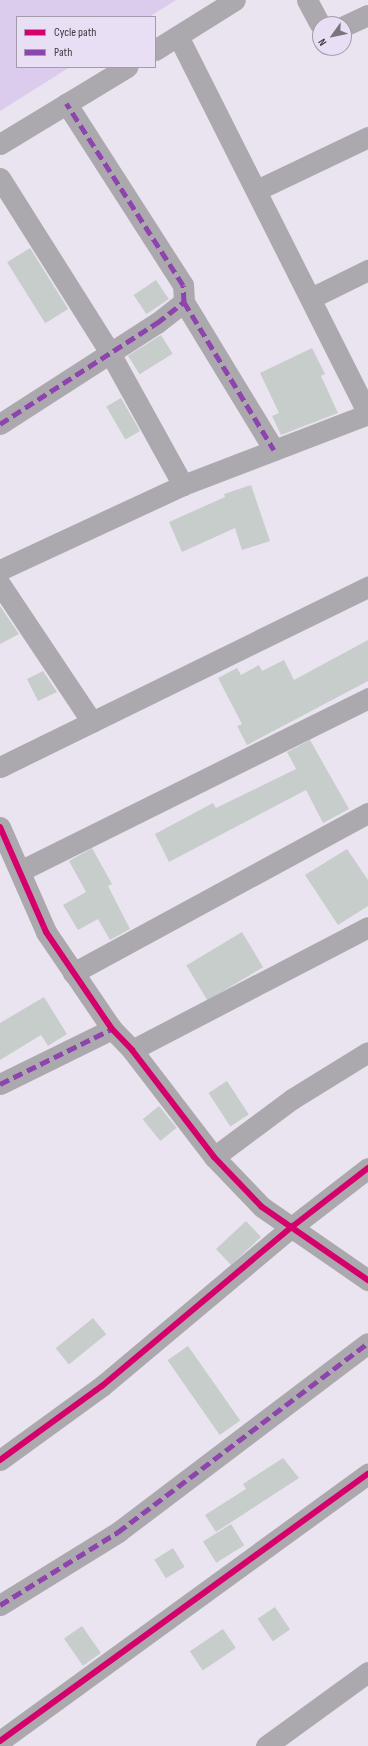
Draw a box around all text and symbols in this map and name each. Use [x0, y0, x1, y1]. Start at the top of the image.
legend [16, 16, 156, 68]
north arrow [312, 16, 352, 56]
text: Cycle path [54, 25, 96, 40]
text: N [315, 36, 329, 48]
text: Path [54, 45, 72, 60]

